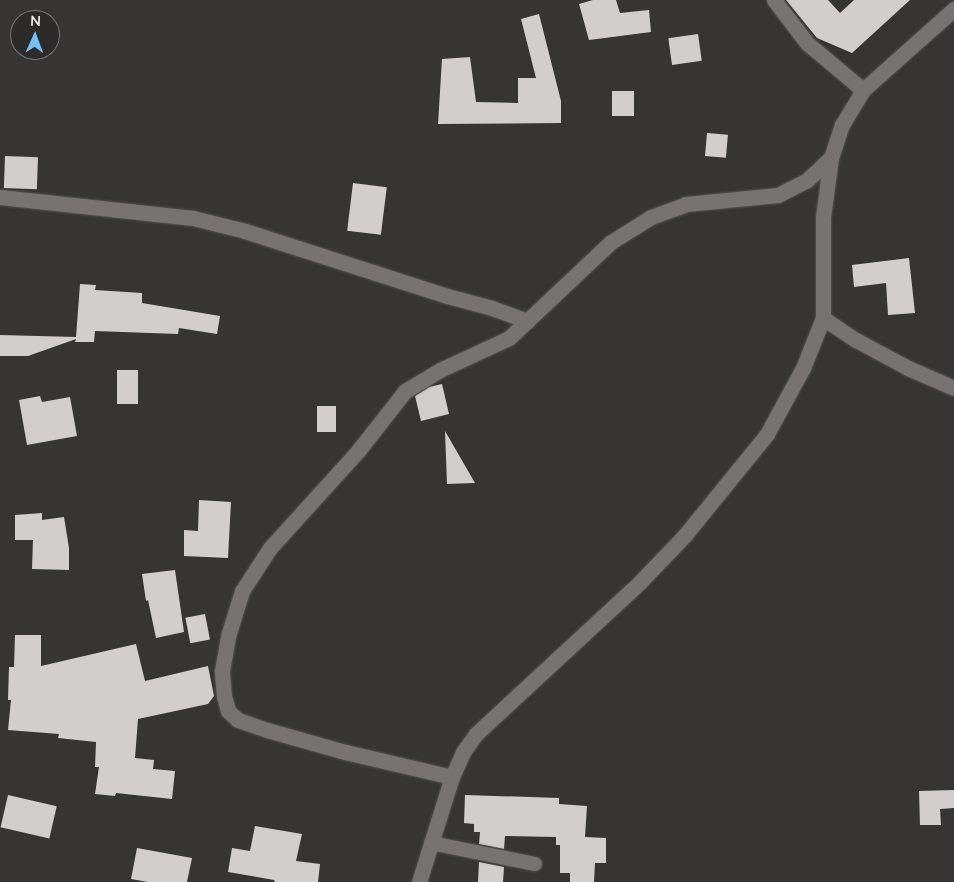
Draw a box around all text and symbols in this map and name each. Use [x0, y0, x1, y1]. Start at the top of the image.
north arrow [10, 10, 60, 60]
text: N [30, 12, 41, 29]

